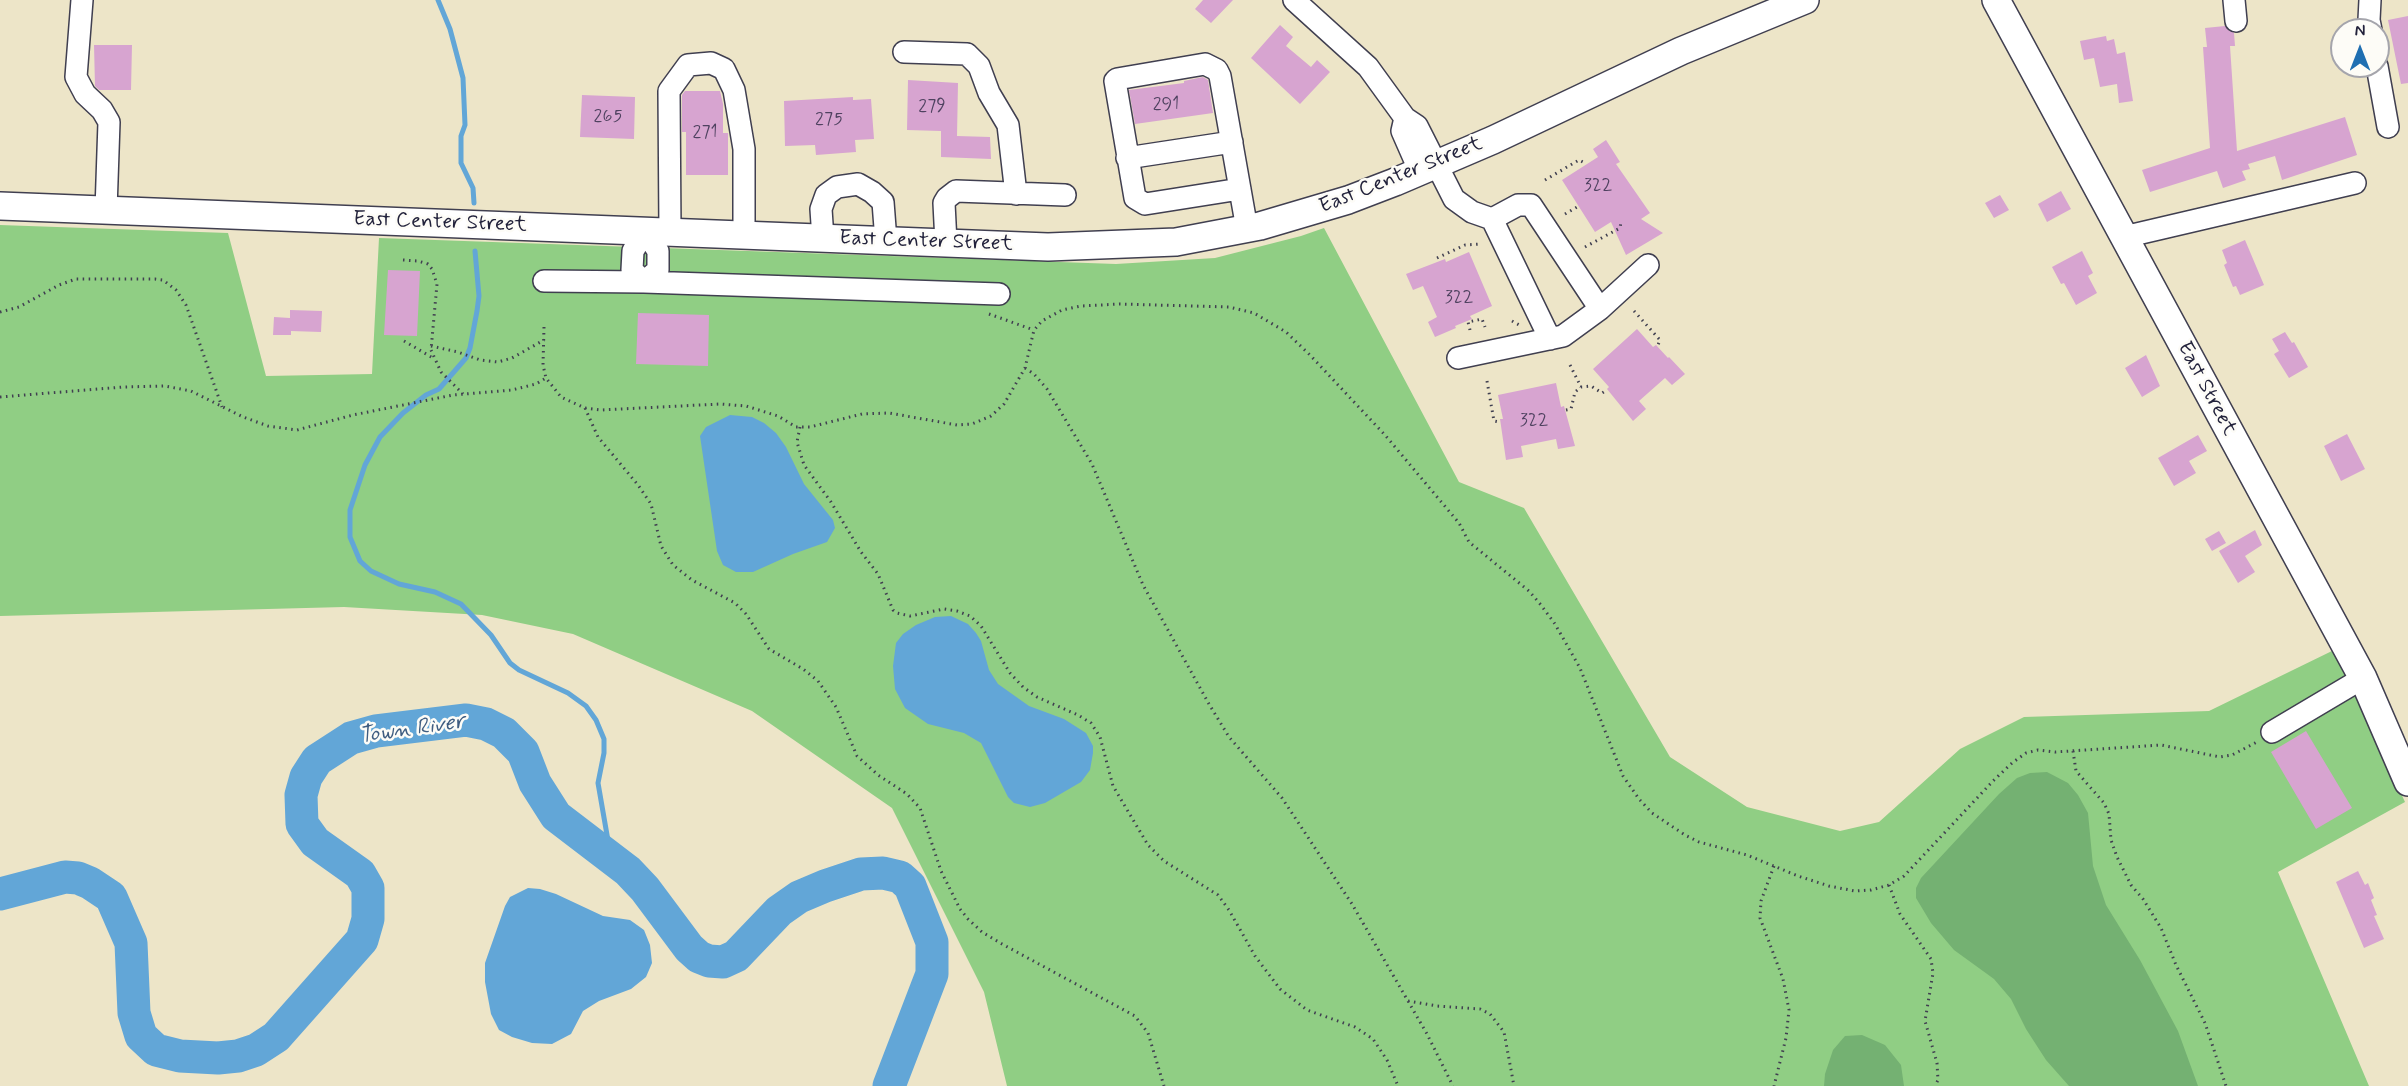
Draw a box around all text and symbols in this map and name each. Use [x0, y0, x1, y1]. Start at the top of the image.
north arrow [2330, 18, 2390, 78]
text: N [2355, 21, 2365, 42]
house number: 291 [1153, 94, 1179, 116]
house number: 279 [918, 96, 946, 118]
house number: 265 [594, 106, 622, 128]
house number: 275 [815, 109, 843, 131]
house number: 271 [693, 122, 717, 144]
street label: East Center Street [1316, 132, 1486, 220]
house number: 322 [1584, 175, 1612, 197]
street label: East Center Street [353, 207, 527, 239]
street label: East Center Street [839, 226, 1013, 258]
house number: 322 [1445, 287, 1473, 309]
street label: East Street [2171, 338, 2241, 440]
house number: 322 [1520, 410, 1548, 432]
water label: Town River [358, 710, 466, 750]

